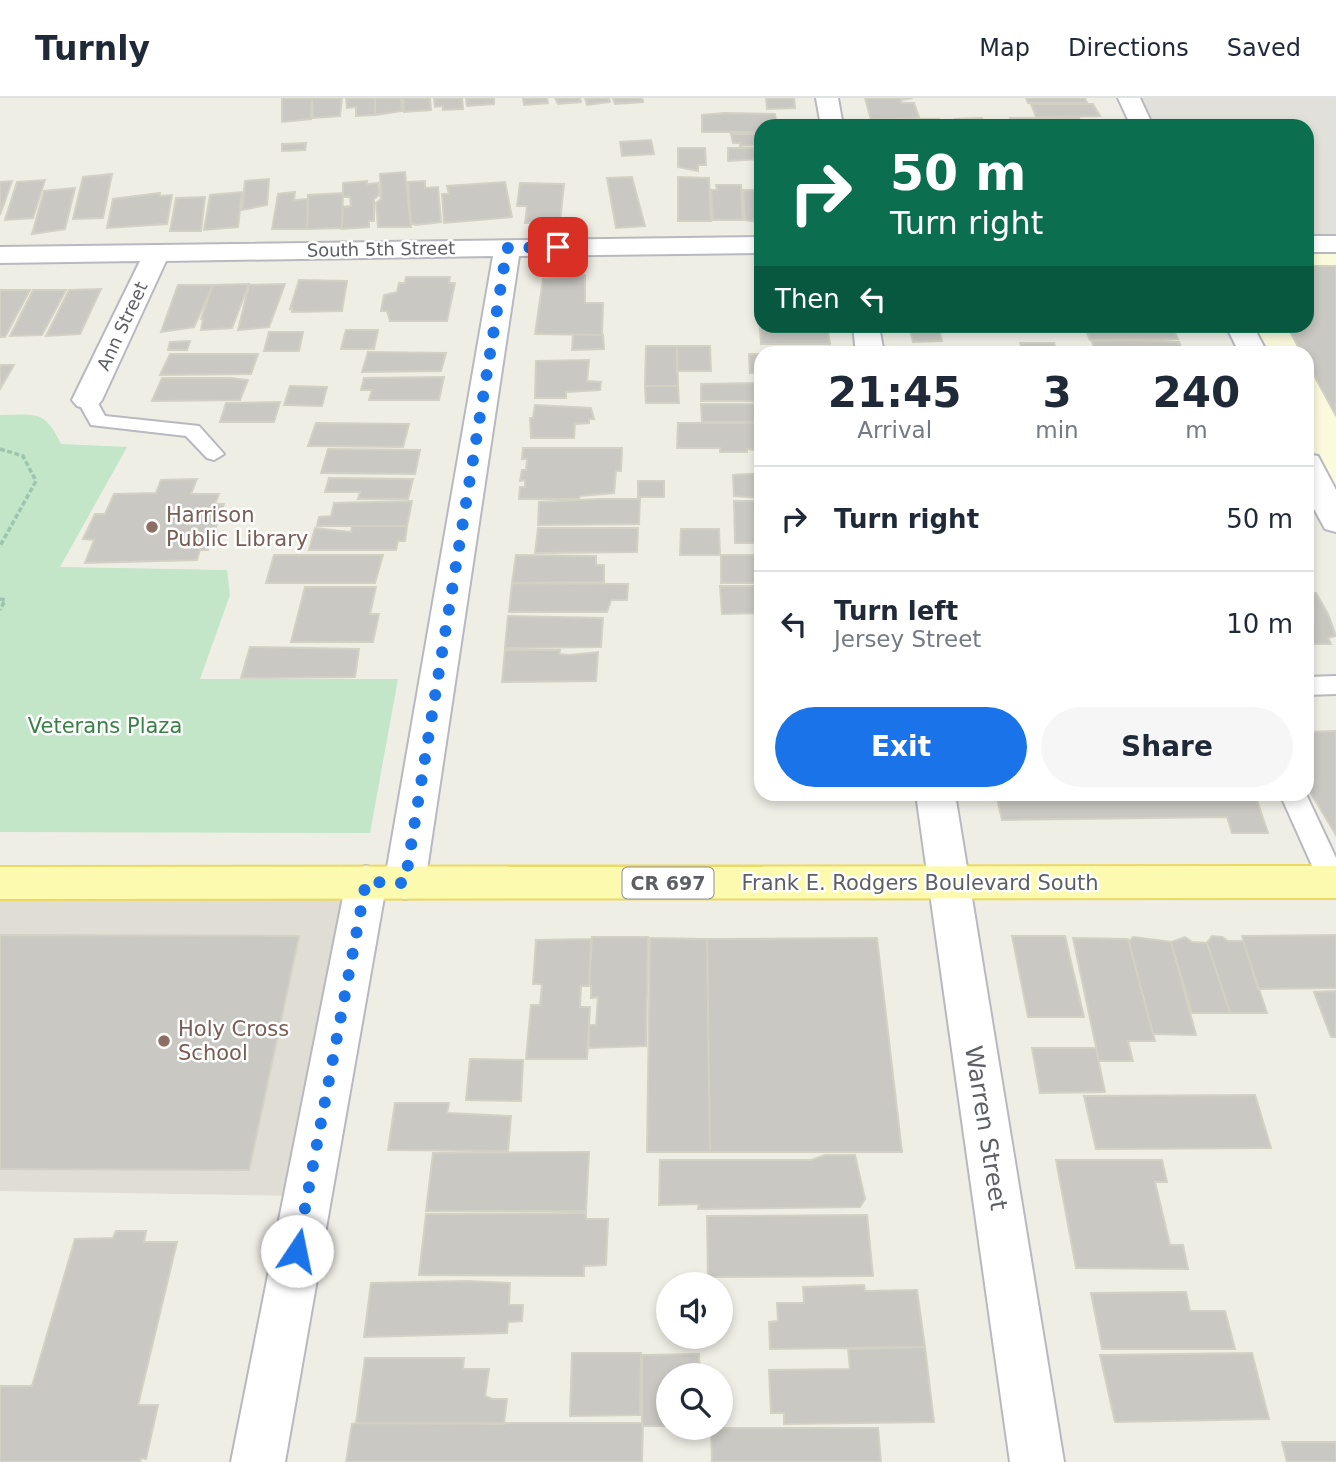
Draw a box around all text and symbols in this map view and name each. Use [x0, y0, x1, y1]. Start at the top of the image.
text: Turnly [35, 29, 150, 68]
text: Map [979, 34, 1030, 62]
text: Directions [1068, 34, 1189, 62]
text: Saved [1227, 34, 1301, 62]
text: 50 m [890, 145, 1026, 202]
icon: right [775, 147, 866, 238]
text: Turn right [890, 204, 1043, 242]
pin [528, 217, 588, 277]
icon: arrive [539, 228, 577, 266]
street label: South 5th Street [307, 237, 455, 261]
street label: Ann Street [92, 278, 152, 374]
icon: left [854, 280, 892, 318]
text: Then [775, 284, 840, 314]
text: 21:45 [828, 368, 962, 417]
text: 3 [1042, 368, 1072, 417]
text: 240 [1153, 368, 1240, 417]
text: Arrival [857, 417, 932, 443]
text: min [1035, 417, 1079, 443]
text: m [1185, 417, 1208, 443]
icon: right [775, 500, 813, 538]
place label: Harrison Public Library [166, 503, 308, 551]
text: Turn right [834, 504, 979, 534]
text: 50 m [1226, 504, 1293, 534]
marker: Harrison Public Library [144, 519, 160, 535]
text: Turn left [834, 596, 958, 626]
icon: left [775, 605, 813, 643]
text: 10 m [1226, 609, 1293, 639]
text: Jersey Street [834, 626, 981, 652]
button: Exit [775, 707, 1027, 787]
button: Share [1041, 707, 1293, 787]
park label: Veterans Plaza [28, 714, 182, 738]
road number: CR 697 [622, 868, 714, 898]
street label: Frank E. Rodgers Boulevard South [741, 871, 1099, 895]
place label: Holy Cross School [178, 1017, 289, 1065]
marker: Holy Cross School [156, 1033, 172, 1049]
street label: Warren Street [959, 1044, 1013, 1212]
position arrow [260, 1214, 334, 1288]
map controls [656, 1272, 733, 1440]
button: sound [656, 1272, 733, 1349]
button: search [656, 1363, 733, 1440]

